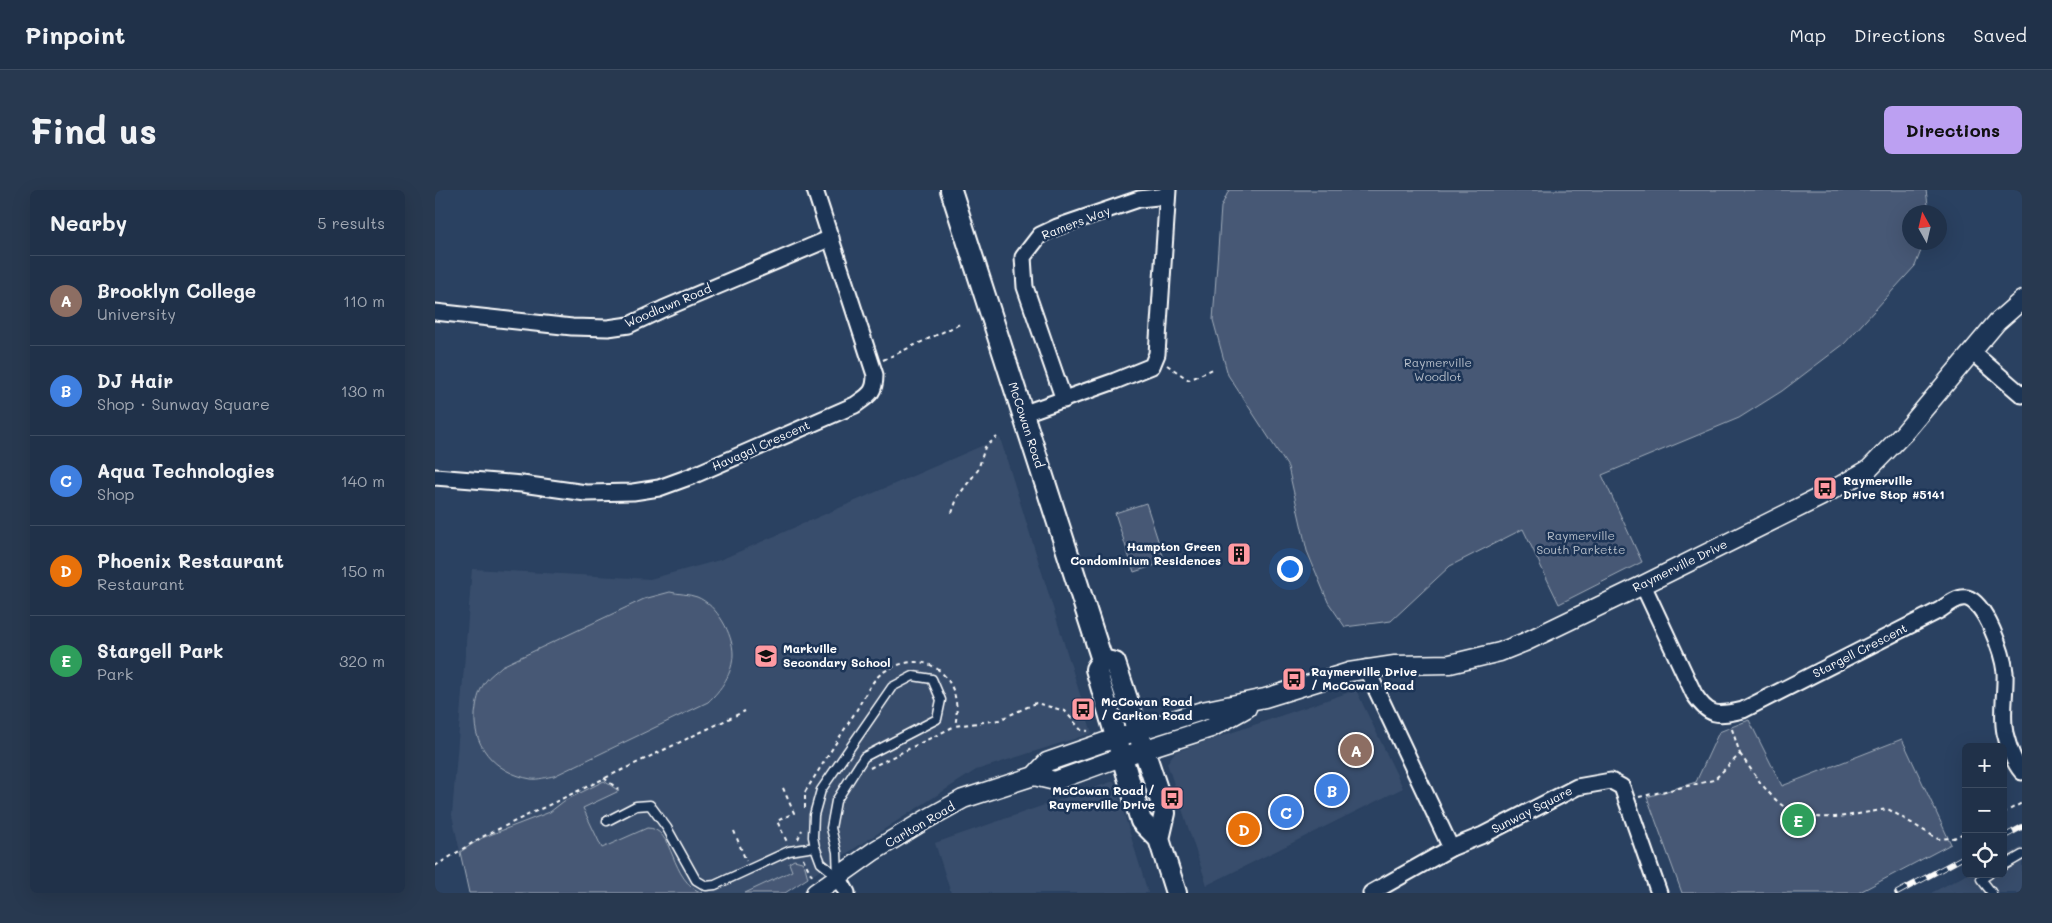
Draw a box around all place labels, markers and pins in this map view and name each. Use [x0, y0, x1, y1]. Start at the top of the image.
place label: Raymerville Drive Stop #5141 [1843, 472, 1945, 502]
bus stop icon: Raymerville Drive Stop #5141 [1812, 475, 1838, 501]
place label: Hampton Green Condominium Residences [1070, 538, 1221, 568]
building icon: Hampton Green Condominium Residences [1226, 541, 1252, 567]
place label: Markville Secondary School [783, 640, 891, 670]
school or university icon: Markville Secondary School [753, 643, 779, 669]
place label: Raymerville Drive / McCowan Road [1311, 663, 1417, 693]
bus stop icon: Raymerville Drive / McCowan Road [1281, 666, 1307, 692]
place label: McCowan Road / Carlton Road [1101, 693, 1193, 723]
bus stop icon: McCowan Road / Carlton Road [1070, 696, 1096, 722]
pin: A [1340, 731, 1372, 769]
pin: B [1316, 771, 1348, 809]
place label: McCowan Road / Raymerville Drive [1049, 782, 1155, 812]
bus stop icon: McCowan Road / Raymerville Drive [1159, 785, 1185, 811]
pin: C [1270, 793, 1302, 831]
pin: E [1782, 801, 1814, 839]
pin: D [1228, 810, 1260, 848]

